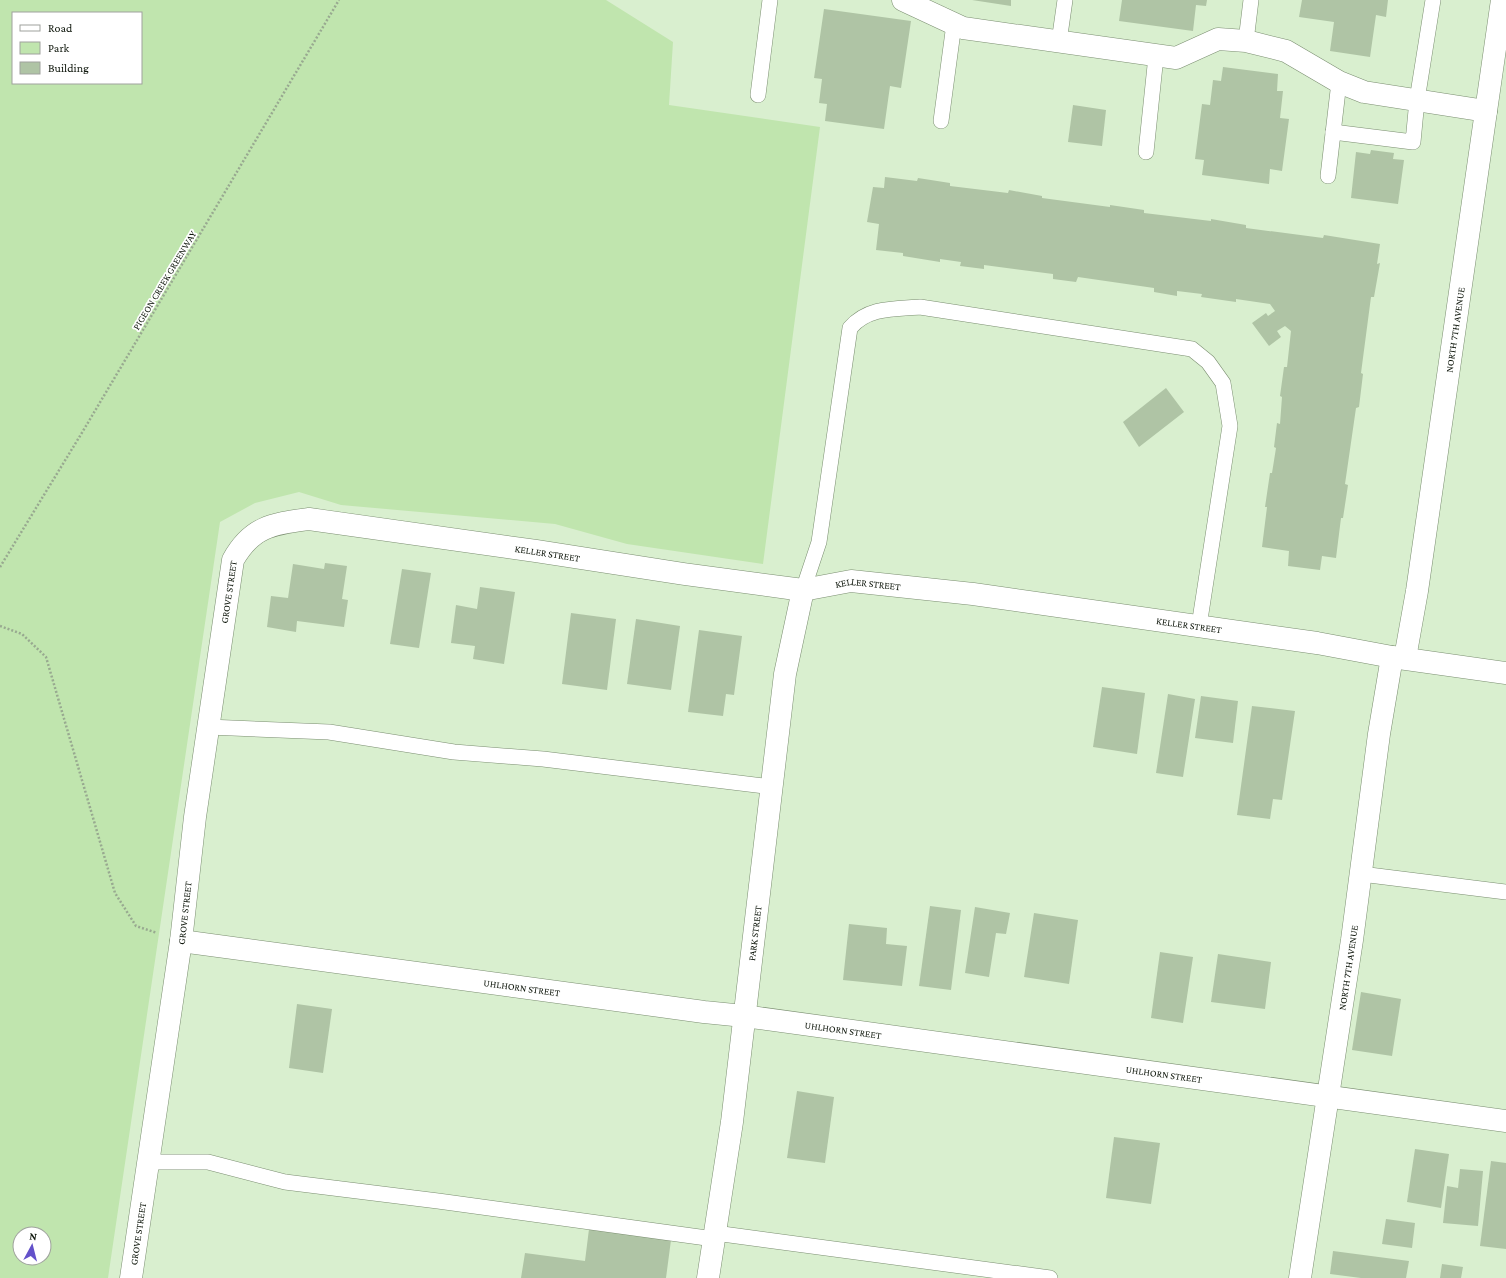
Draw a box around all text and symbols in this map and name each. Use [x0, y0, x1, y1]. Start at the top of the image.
legend [12, 12, 142, 84]
text: Road [48, 21, 73, 35]
text: Park [48, 41, 70, 55]
text: Building [48, 61, 89, 75]
street label: PIGEON CREEK GREENWAY [130, 228, 199, 332]
street label: NORTH 7TH AVENUE [1443, 286, 1467, 373]
street label: KELLER STREET [514, 543, 581, 564]
street label: GROVE STREET [219, 559, 239, 624]
street label: KELLER STREET [834, 576, 902, 592]
street label: KELLER STREET [1156, 615, 1223, 635]
street label: GROVE STREET [176, 880, 194, 945]
street label: PARK STREET [746, 904, 764, 961]
street label: NORTH 7TH AVENUE [1336, 924, 1360, 1011]
street label: UHLHORN STREET [483, 977, 561, 998]
street label: UHLHORN STREET [804, 1019, 883, 1041]
street label: UHLHORN STREET [1125, 1064, 1204, 1085]
street label: GROVE STREET [128, 1201, 148, 1266]
north arrow [12, 1226, 52, 1266]
text: N [29, 1230, 38, 1243]

